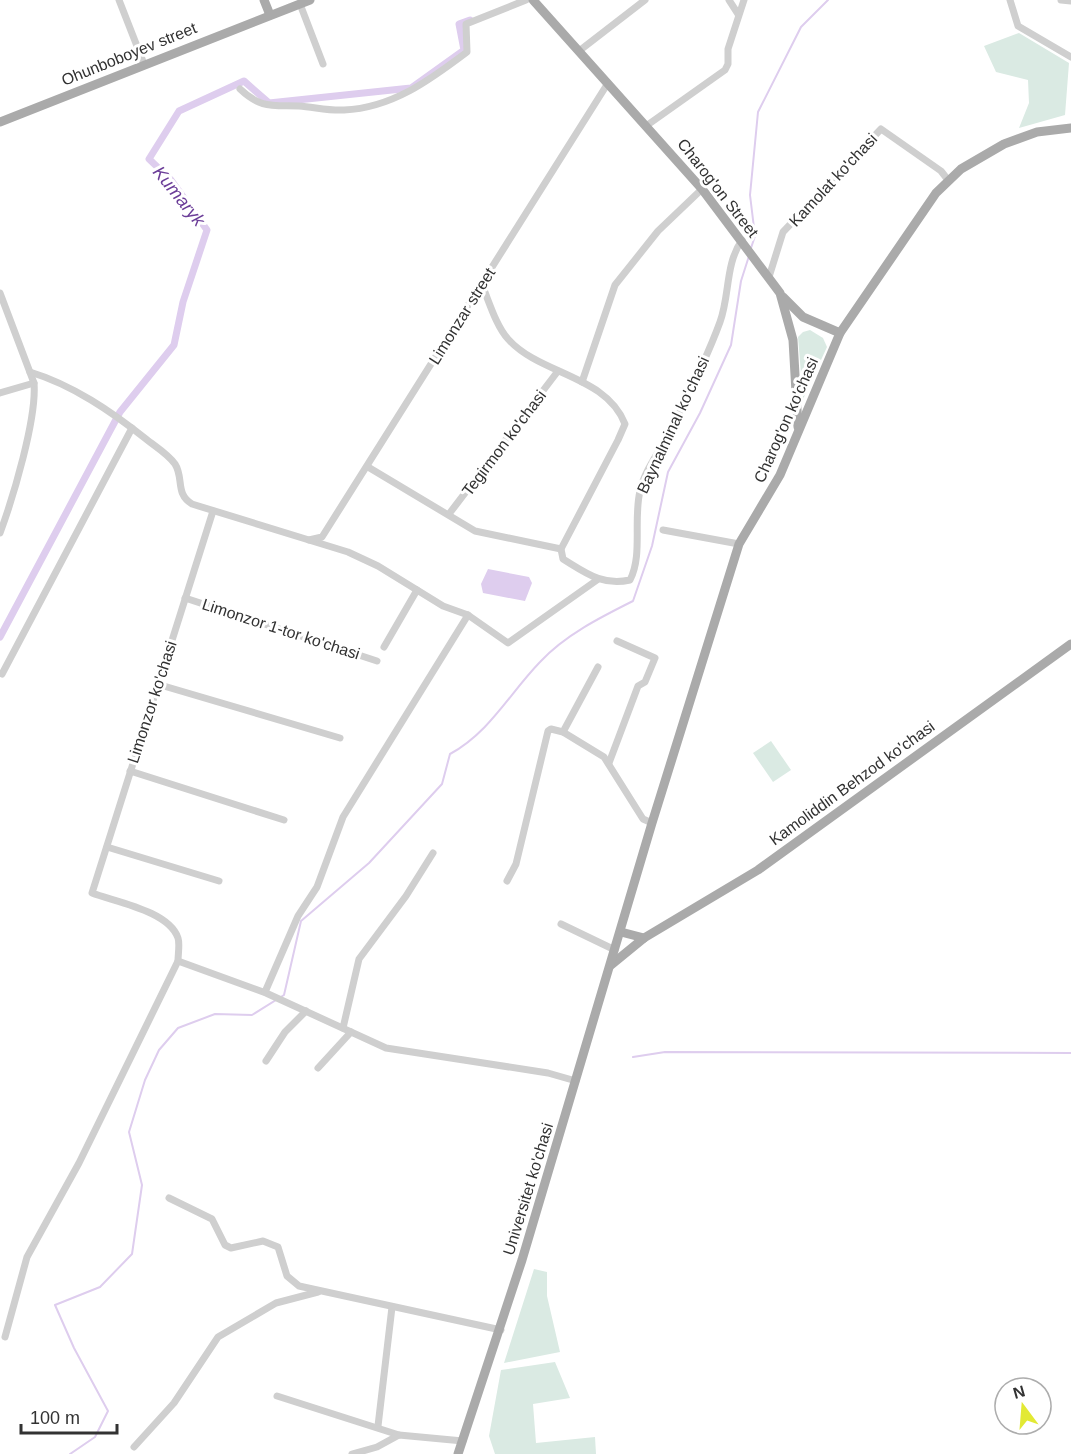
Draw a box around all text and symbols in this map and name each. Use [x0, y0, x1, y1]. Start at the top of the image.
street label: Ohunboboyev street [59, 19, 199, 89]
street label: Kamolat ko'chasi [786, 130, 880, 230]
street label: Charog'on Street [674, 135, 762, 241]
water label: Kumaryk [149, 162, 210, 231]
street label: Limonzar street [426, 264, 499, 367]
street label: Baynalminal ko'chasi [634, 354, 712, 496]
street label: Charog'on ko'chasi [751, 355, 821, 485]
street label: Tegirmon ko'chasi [459, 387, 549, 499]
street label: Limonzor 1-tor ko'chasi [200, 595, 362, 663]
street label: Limonzor ko'chasi [124, 639, 180, 765]
street label: Kamoliddin Behzod ko'chasi [766, 717, 938, 849]
street label: Universitet ko'chasi [500, 1121, 556, 1257]
north arrow [993, 1376, 1053, 1436]
text: N [1011, 1382, 1027, 1402]
scale bar [21, 1397, 117, 1435]
text: 100 m [30, 1408, 80, 1428]

